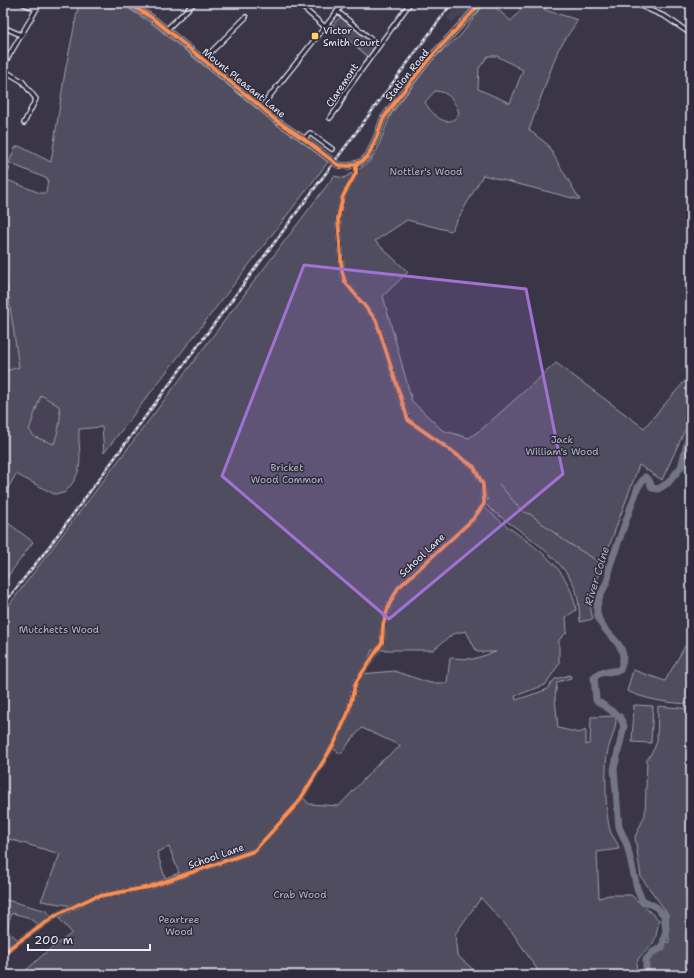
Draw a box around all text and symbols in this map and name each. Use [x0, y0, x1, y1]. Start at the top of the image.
place label: Victor Smith Court [323, 24, 380, 49]
marker: Victor Smith Court [310, 31, 320, 41]
street label: Mount Pleasant Lane [200, 45, 289, 121]
street label: Station Road [382, 46, 432, 104]
street label: Claremont [323, 61, 361, 109]
park label: Nottler's Wood [390, 165, 463, 178]
park label: Jack William's Wood [525, 433, 599, 458]
park label: Bricket Wood Common [251, 461, 323, 486]
street label: School Lane [396, 530, 448, 580]
water label: River Colne [581, 544, 613, 608]
park label: Mutchetts Wood [19, 623, 100, 636]
street label: School Lane [186, 840, 246, 872]
park label: Crab Wood [273, 888, 327, 901]
park label: Peartree Wood [158, 913, 200, 938]
scale bar [28, 926, 150, 952]
text: 200 m [34, 932, 73, 948]

